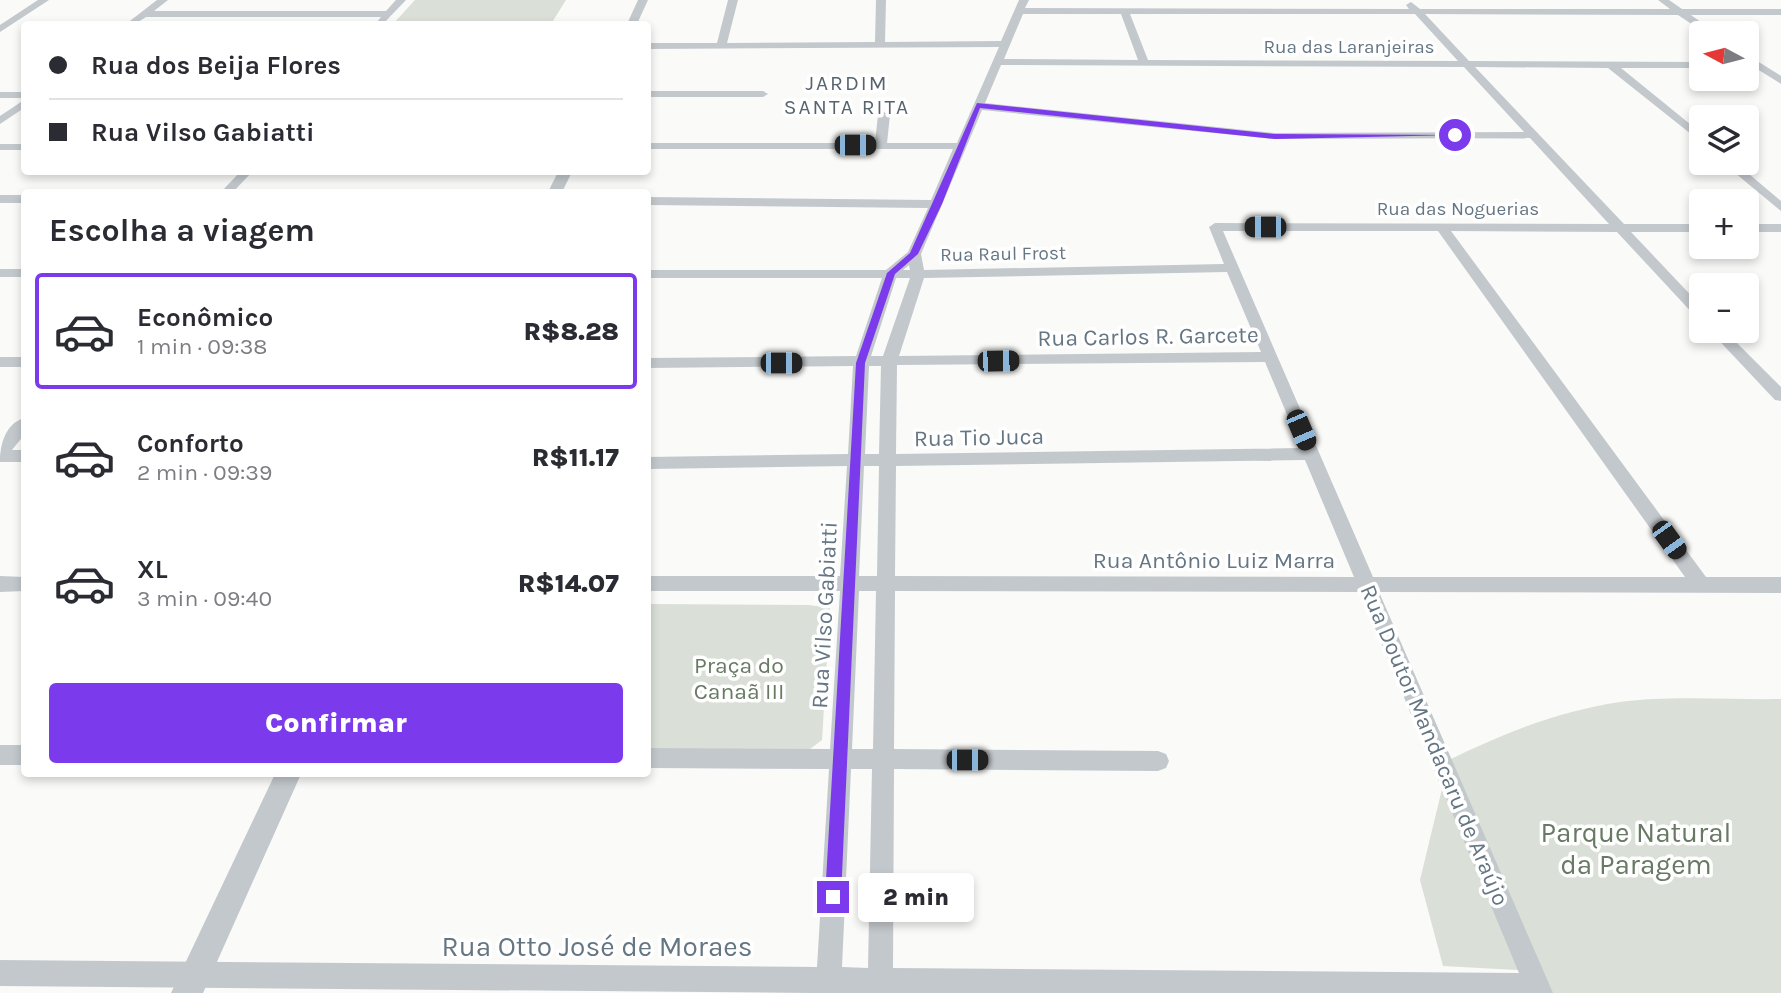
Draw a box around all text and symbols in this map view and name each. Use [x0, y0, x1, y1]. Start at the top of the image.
north arrow [1689, 21, 1759, 91]
map controls [1689, 21, 1759, 343]
street label: Rua das Laranjeiras [1263, 36, 1435, 58]
text: Rua dos Beija Flores [91, 50, 341, 81]
district label: JARDIM SANTA RITA [784, 71, 910, 119]
button: layers [1689, 105, 1759, 175]
text: Rua Vilso Gabiatti [91, 117, 315, 148]
route start [1439, 119, 1471, 151]
car [835, 135, 877, 156]
button: + [1689, 189, 1759, 259]
street label: Rua das Noguerias [1377, 198, 1539, 220]
text: Escolha a viagem [49, 212, 315, 249]
car [1245, 217, 1287, 238]
street label: Rua Raul Frost [940, 242, 1066, 266]
button: − [1689, 273, 1759, 343]
icon: car [53, 300, 116, 363]
text: Econômico [137, 302, 273, 333]
text: R$8.28 [524, 316, 619, 347]
street label: Rua Carlos R. Garcete [1037, 321, 1259, 352]
text: 1 min · 09:38 [137, 333, 267, 360]
car [977, 350, 1020, 372]
car [761, 353, 803, 374]
car [1284, 407, 1319, 453]
street label: Rua Tio Juca [914, 423, 1044, 452]
icon: car [53, 426, 116, 489]
text: Conforto [137, 428, 244, 459]
text: R$11.17 [532, 442, 619, 473]
text: 2 min · 09:39 [137, 459, 272, 486]
car [1649, 517, 1690, 563]
street label: Rua Vilso Gabiatti [806, 521, 843, 709]
street label: Rua Antônio Luiz Marra [1093, 547, 1335, 574]
icon: car [53, 552, 116, 615]
text: XL [137, 554, 168, 585]
text: R$14.07 [518, 568, 619, 599]
street label: Rua Doutor Mandacaru de Araújo [1354, 581, 1515, 910]
text: 3 min · 09:40 [137, 585, 272, 612]
park label: Praça do Canaã III [694, 652, 784, 705]
button: Confirmar [49, 683, 623, 763]
car [947, 750, 989, 771]
park label: Parque Natural da Paragem [1541, 816, 1731, 881]
callout: 2 min [858, 872, 973, 922]
route end [817, 881, 849, 913]
text: 2 min [883, 884, 949, 911]
street label: Rua Otto José de Moraes [442, 930, 752, 963]

